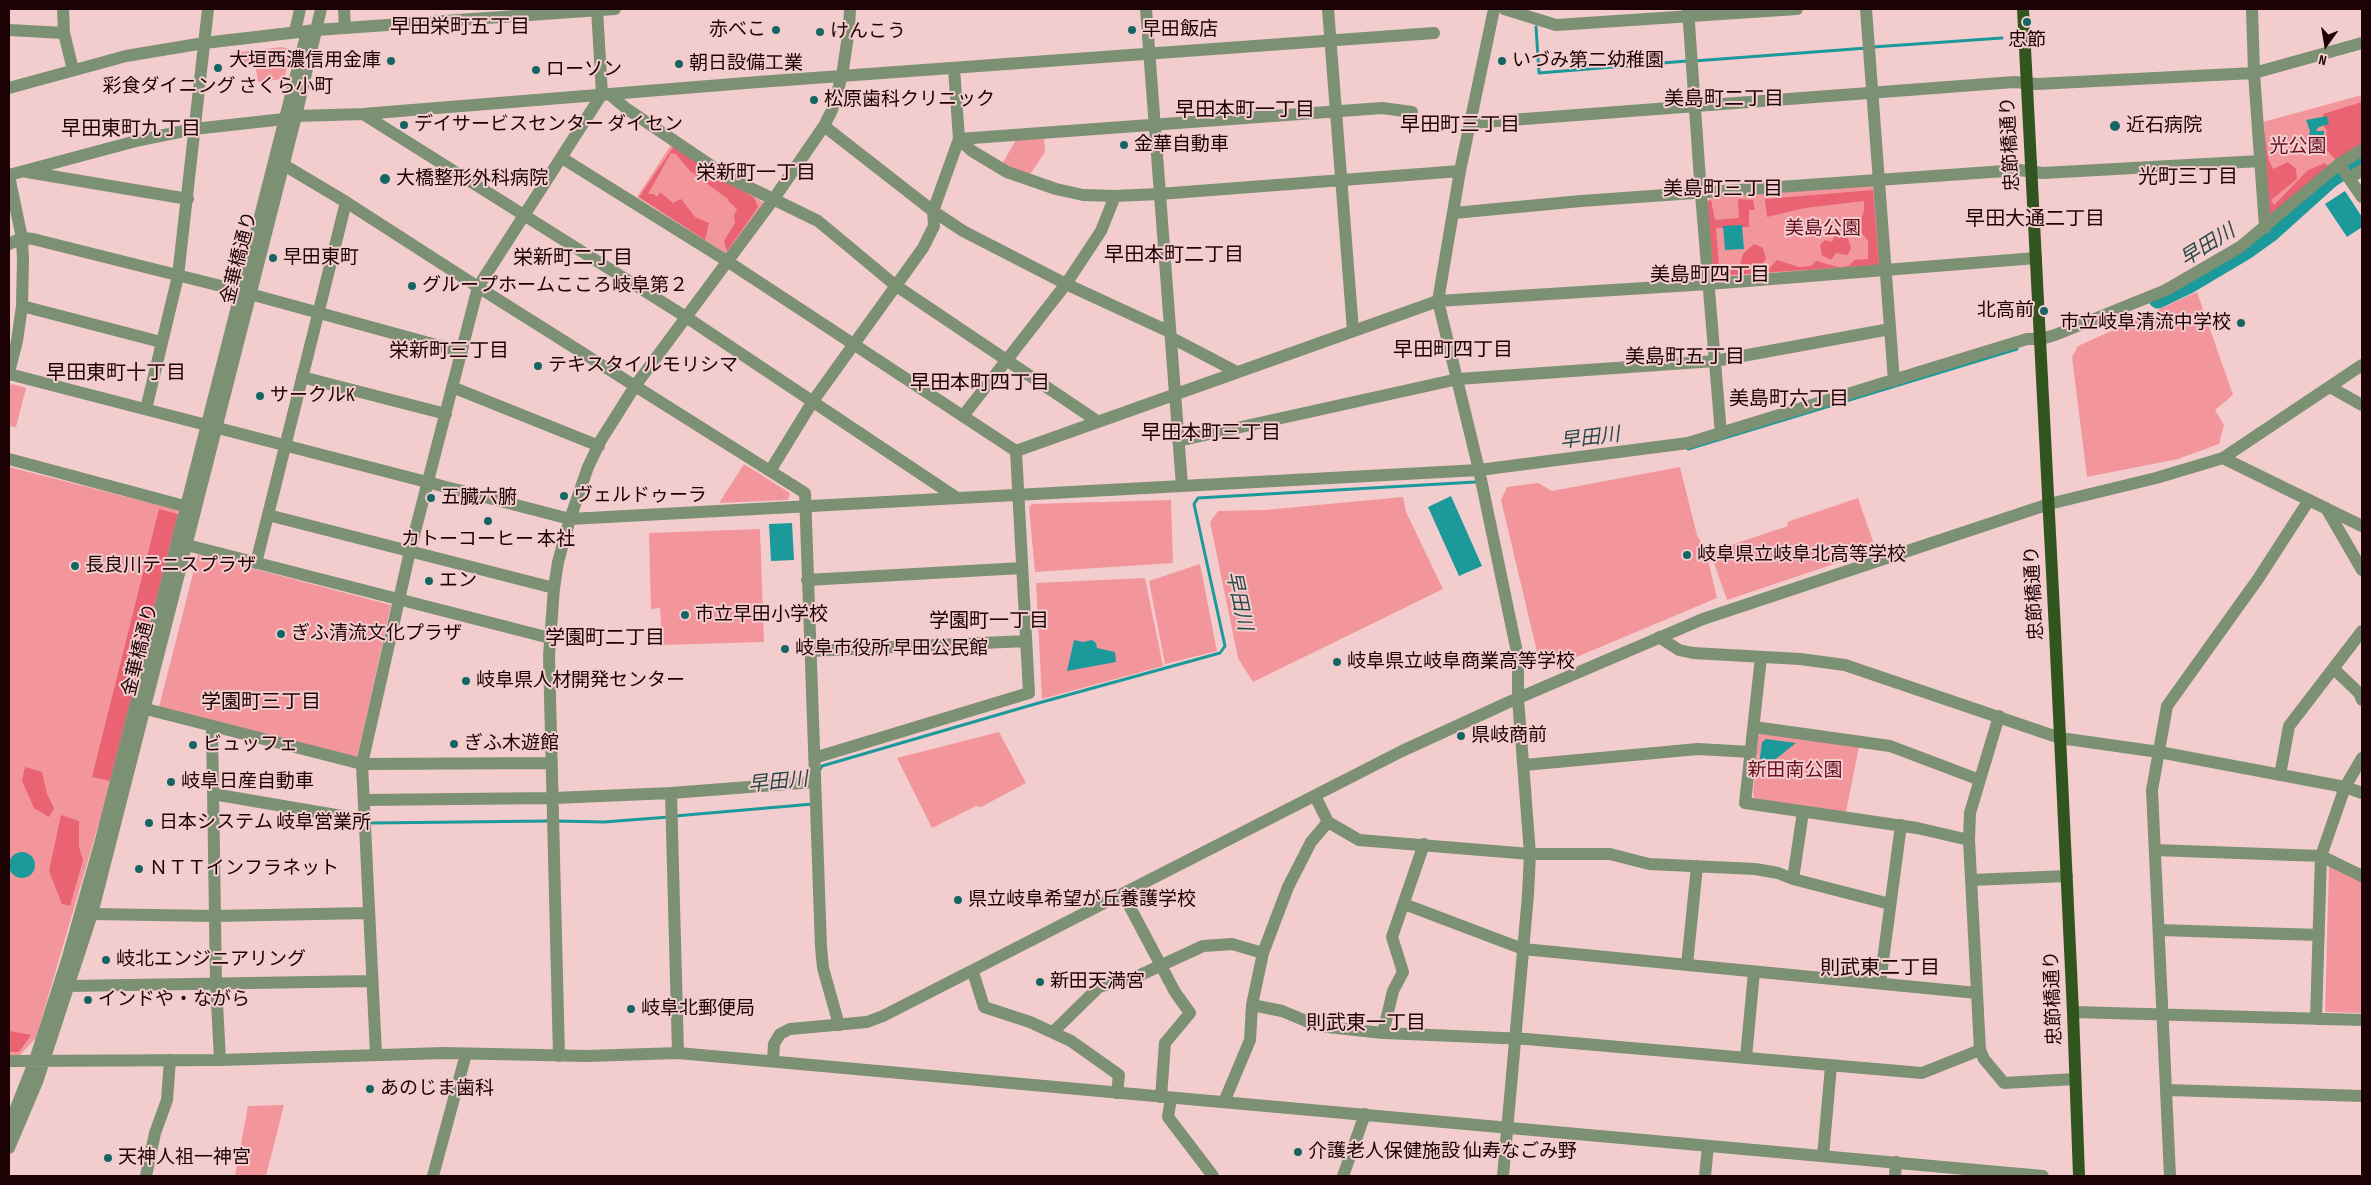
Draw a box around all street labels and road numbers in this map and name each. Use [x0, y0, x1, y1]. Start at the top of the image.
street label: 忠節橋通り [1997, 96, 2025, 192]
street label: 金華橋通り [217, 209, 263, 307]
street label: 忠節橋通り [2021, 545, 2049, 641]
street label: 金華橋通り [118, 601, 164, 699]
street label: 忠節橋通り [2041, 950, 2067, 1046]

